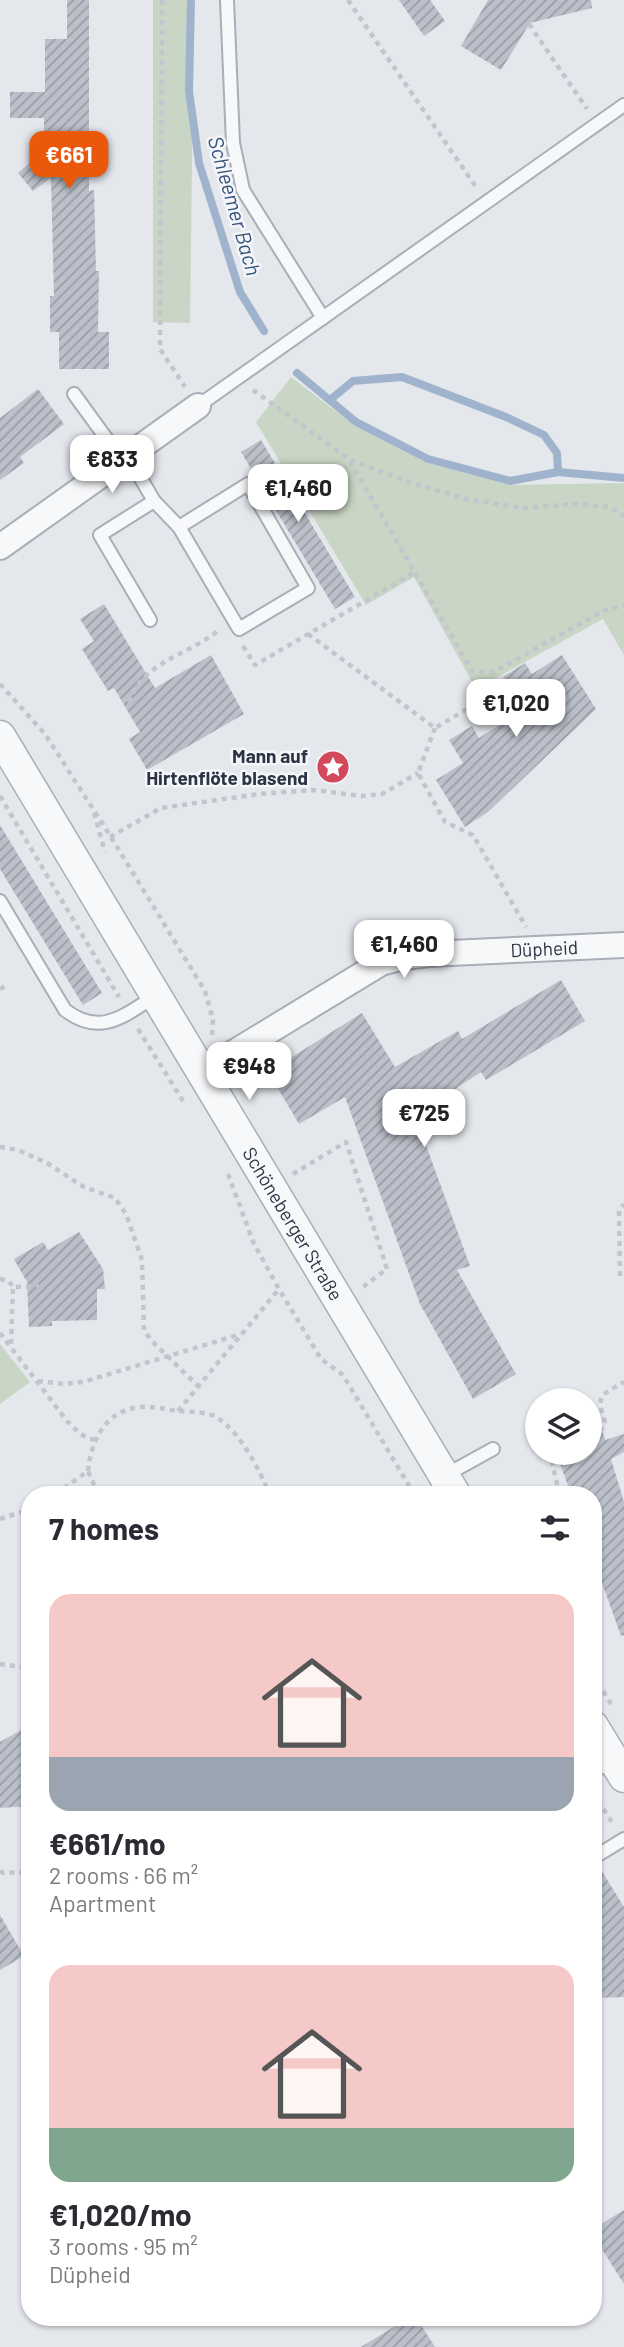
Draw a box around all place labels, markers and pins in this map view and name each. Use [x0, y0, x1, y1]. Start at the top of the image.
pin: €661 [28, 132, 110, 191]
pin: €833 [71, 435, 153, 495]
pin: €1,460 [241, 464, 355, 524]
pin: €1,020 [459, 680, 573, 739]
place label: Mann auf Hirtenflöte blasend [146, 744, 308, 789]
place icon: Mann auf Hirtenflöte blasend [314, 748, 352, 786]
pin: €1,460 [347, 920, 461, 980]
pin: €948 [208, 1042, 290, 1102]
pin: €725 [383, 1090, 465, 1149]

